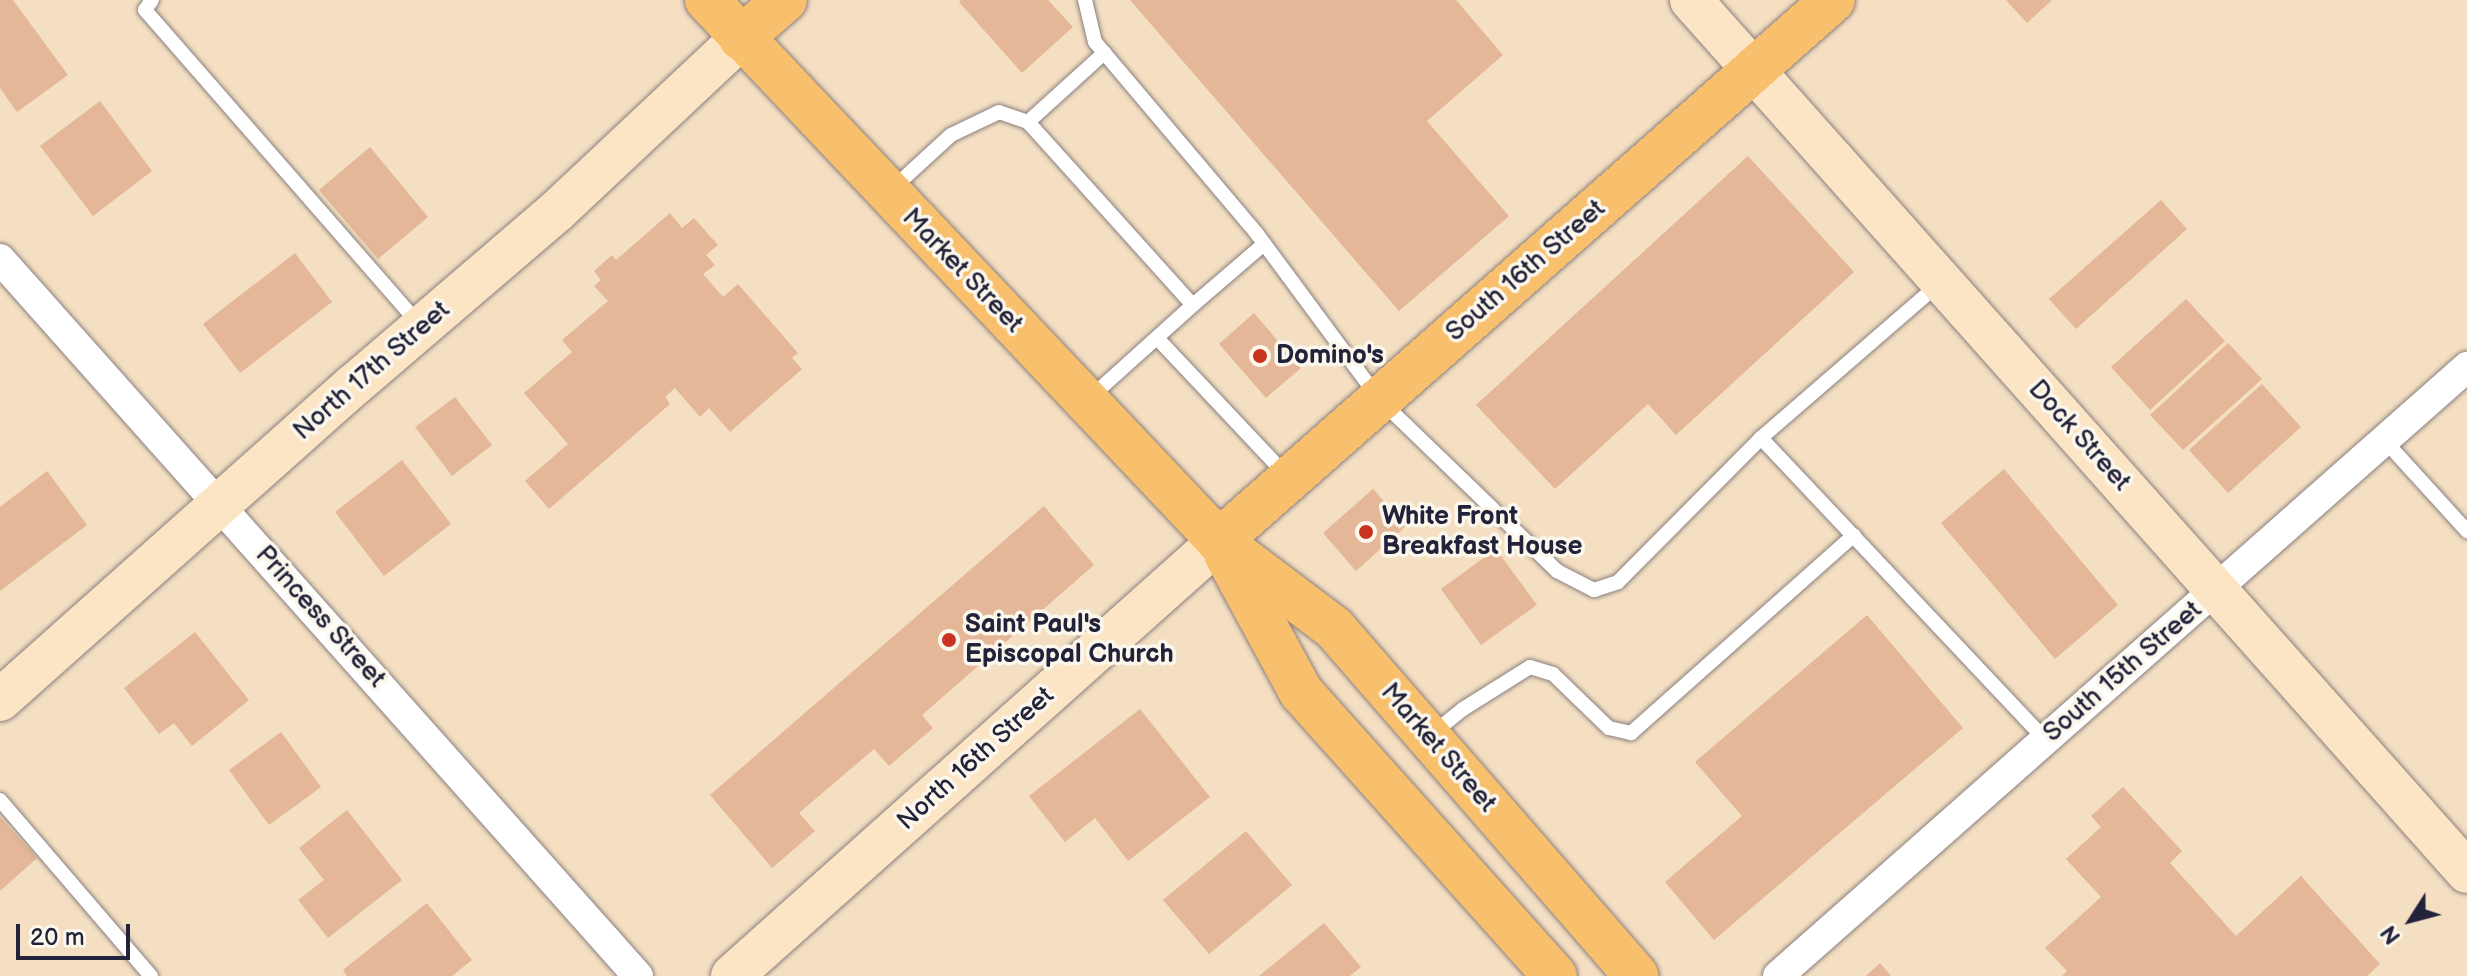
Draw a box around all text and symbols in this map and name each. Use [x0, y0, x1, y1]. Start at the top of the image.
street label: South 16th Street [1440, 193, 1612, 349]
street label: Market Street [895, 202, 1029, 340]
street label: North 17th Street [287, 295, 457, 447]
place label: Domino's [1276, 340, 1384, 372]
marker: Domino's [1251, 347, 1269, 365]
street label: Dock Street [2021, 374, 2137, 498]
place label: White Front Breakfast House [1382, 501, 1582, 562]
marker: White Front Breakfast House [1357, 523, 1375, 541]
street label: Princess Street [248, 540, 392, 694]
street label: South 15th Street [2037, 595, 2209, 749]
place label: Saint Paul's Episcopal Church [965, 609, 1174, 670]
marker: Saint Paul's Episcopal Church [940, 631, 958, 649]
street label: Market Street [1374, 677, 1502, 819]
street label: North 16th Street [891, 680, 1061, 838]
north arrow [2371, 880, 2451, 960]
scale bar [20, 908, 134, 958]
text: N [2375, 920, 2407, 949]
text: 20 m [30, 923, 85, 952]

